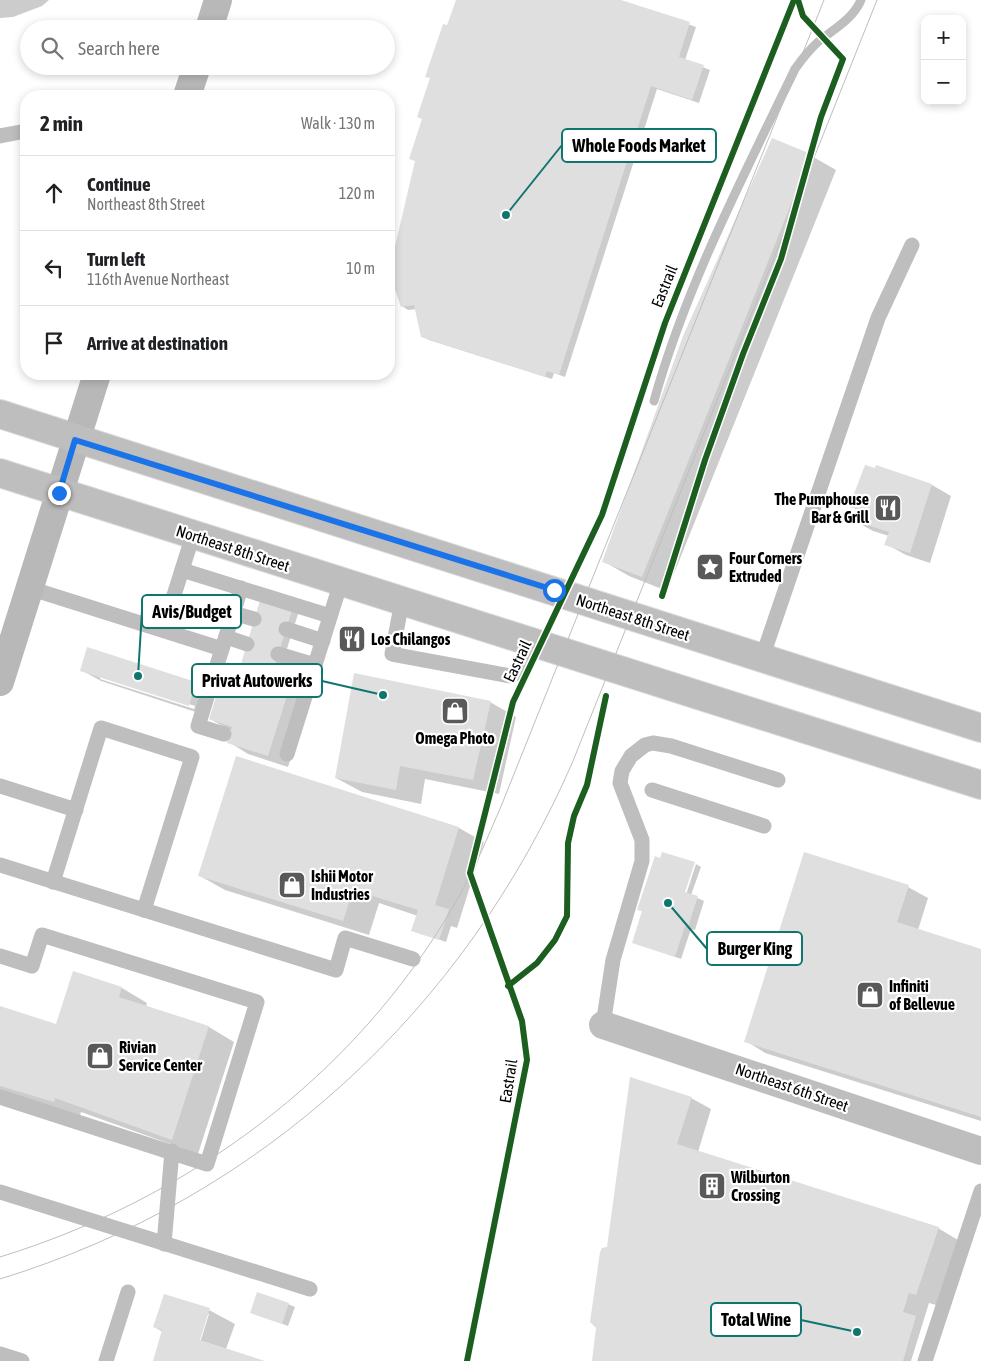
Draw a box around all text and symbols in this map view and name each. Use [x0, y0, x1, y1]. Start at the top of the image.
map controls [921, 15, 966, 105]
button: + [921, 15, 966, 60]
search box [20, 20, 395, 75]
icon: search [38, 34, 66, 62]
text: Search here [78, 37, 160, 59]
button: − [921, 60, 966, 105]
text: 2 min [40, 111, 83, 135]
text: Walk · 130 m [301, 114, 375, 132]
callout: Whole Foods Market [562, 129, 716, 162]
text: Whole Foods Market [571, 135, 706, 156]
text: Continue [87, 173, 151, 195]
icon: ahead [40, 179, 68, 207]
text: 120 m [339, 184, 375, 202]
text: Northeast 8th Street [87, 195, 205, 213]
text: Turn left [87, 248, 145, 270]
icon: left [40, 254, 68, 282]
text: 10 m [346, 259, 375, 277]
street label: Eastrail [647, 261, 681, 310]
text: 116th Avenue Northeast [87, 270, 229, 288]
icon: arrive [40, 329, 68, 357]
text: Arrive at destination [87, 332, 228, 354]
route end [48, 482, 71, 505]
place label: The Pumphouse Bar & Grill [774, 490, 870, 526]
restaurant icon: The Pumphouse Bar & Grill [873, 493, 903, 523]
street label: Northeast 8th Street [174, 521, 292, 575]
place label: Four Corners Extruded [729, 549, 802, 585]
place icon: Four Corners Extruded [695, 552, 725, 582]
route start [543, 579, 566, 602]
street label: Northeast 8th Street [574, 590, 692, 644]
callout: Avis/Budget [142, 595, 241, 628]
text: Avis/Budget [151, 601, 232, 622]
restaurant icon: Los Chilangos [337, 624, 367, 654]
place label: Los Chilangos [371, 630, 451, 648]
street label: Eastrail [499, 636, 535, 685]
callout: Privat Autowerks [192, 664, 322, 697]
text: Privat Autowerks [202, 670, 313, 691]
shop icon: Omega Photo [440, 696, 470, 726]
place label: Omega Photo [415, 729, 495, 747]
place label: Ishii Motor Industries [311, 867, 373, 903]
shop icon: Ishii Motor Industries [277, 870, 307, 900]
callout: Burger King [707, 932, 802, 965]
text: Burger King [718, 938, 793, 959]
place label: Infiniti of Bellevue [889, 977, 955, 1013]
shop icon: Infiniti of Bellevue [855, 980, 885, 1010]
place label: Rivian Service Center [119, 1038, 202, 1074]
shop icon: Rivian Service Center [85, 1041, 115, 1071]
street label: Eastrail [496, 1057, 520, 1104]
street label: Northeast 6th Street [733, 1059, 851, 1115]
place label: Wilburton Crossing [730, 1168, 790, 1204]
building icon: Wilburton Crossing [697, 1171, 727, 1201]
callout: Total Wine [711, 1303, 801, 1336]
text: Total Wine [721, 1309, 791, 1330]

